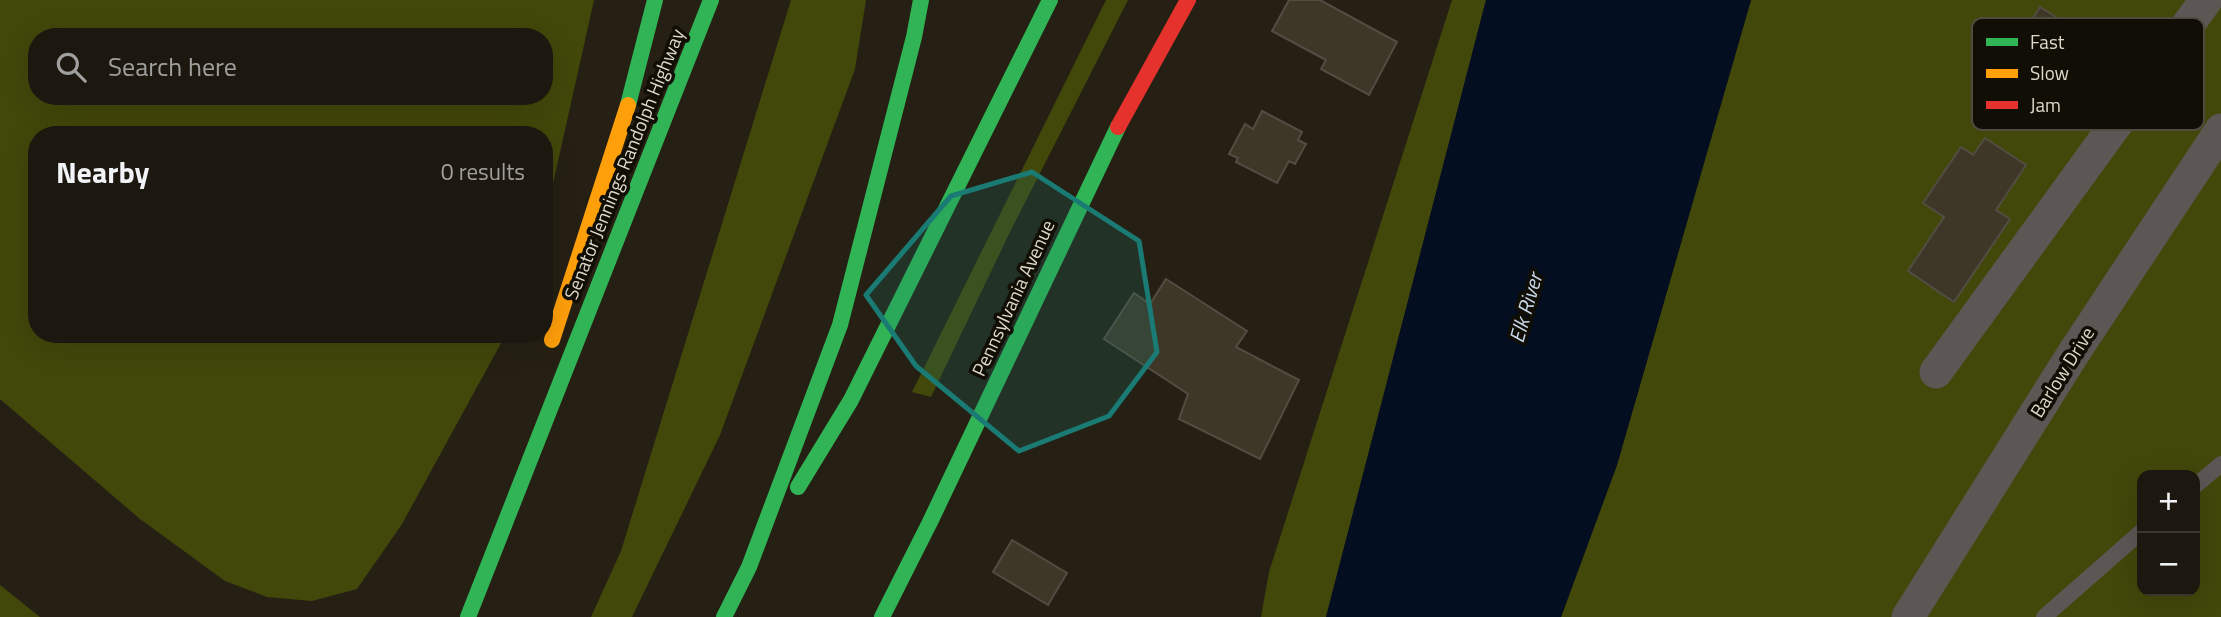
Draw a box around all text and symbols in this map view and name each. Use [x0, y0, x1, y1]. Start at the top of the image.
legend [1972, 18, 2204, 130]
street label: Senator Jennings Randolph Highway [556, 24, 691, 304]
text: Fast [2030, 27, 2065, 56]
search box [28, 28, 553, 105]
text: Search here [108, 47, 237, 86]
icon: search [52, 48, 90, 86]
text: Slow [2030, 58, 2069, 87]
text: Jam [2030, 90, 2061, 119]
text: Nearby [56, 149, 149, 195]
text: 0 results [441, 154, 525, 189]
street label: Pennsylvania Avenue [964, 215, 1061, 381]
water label: Elk River [1500, 267, 1551, 346]
street label: Barlow Drive [2022, 321, 2101, 423]
map controls [2137, 470, 2200, 596]
button: + [2137, 470, 2200, 533]
button: − [2137, 533, 2200, 596]

